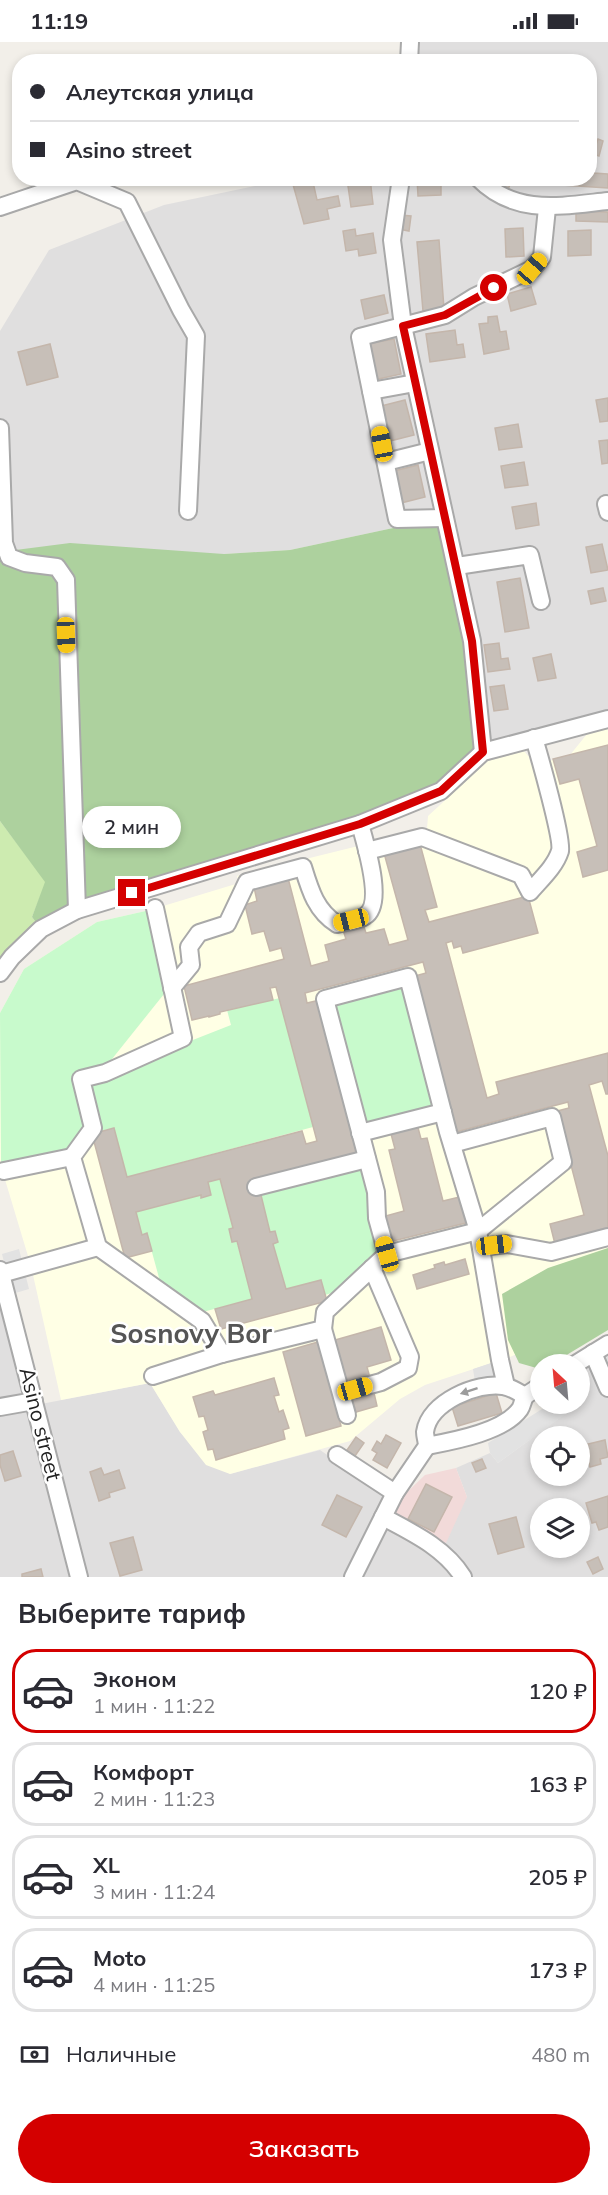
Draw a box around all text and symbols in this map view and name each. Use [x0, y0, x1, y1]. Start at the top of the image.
text: 11:19 [30, 7, 88, 35]
text: Алеутская улица [66, 78, 254, 106]
text: Asino street [66, 136, 192, 164]
car [513, 250, 551, 288]
route start [480, 274, 507, 301]
car [370, 425, 394, 463]
car [56, 617, 76, 653]
callout: 2 мин [82, 806, 182, 848]
text: 2 мин [104, 814, 159, 839]
route end [118, 879, 145, 906]
car [331, 907, 371, 933]
car [373, 1234, 401, 1274]
car [475, 1234, 513, 1256]
district label: Sosnovy Bor [110, 1316, 272, 1350]
north arrow [530, 1354, 590, 1414]
map controls [530, 1354, 590, 1558]
street label: Asino street [14, 1364, 68, 1483]
car [335, 1375, 375, 1403]
one-way arrow [460, 1387, 478, 1397]
button: locate [530, 1426, 590, 1486]
button: layers [530, 1498, 590, 1558]
text: Выберите тариф [18, 1596, 246, 1630]
icon: car [21, 1664, 75, 1718]
text: Эконом [93, 1665, 177, 1693]
text: 120 ₽ [528, 1677, 587, 1705]
text: 1 мин · 11:22 [93, 1693, 215, 1718]
icon: car [21, 1757, 75, 1811]
text: Комфорт [93, 1758, 194, 1786]
text: 163 ₽ [528, 1770, 587, 1798]
text: 2 мин · 11:23 [93, 1786, 215, 1811]
icon: car [21, 1850, 75, 1904]
text: XL [93, 1851, 120, 1879]
text: 205 ₽ [528, 1863, 587, 1891]
text: 3 мин · 11:24 [93, 1879, 215, 1904]
icon: car [21, 1943, 75, 1997]
text: Moto [93, 1944, 146, 1972]
text: 173 ₽ [528, 1956, 587, 1984]
text: 4 мин · 11:25 [93, 1972, 215, 1997]
icon: cash [18, 2038, 51, 2071]
text: Наличные [66, 2040, 176, 2068]
text: 480 m [531, 2042, 590, 2067]
button: Заказать [18, 2114, 590, 2183]

